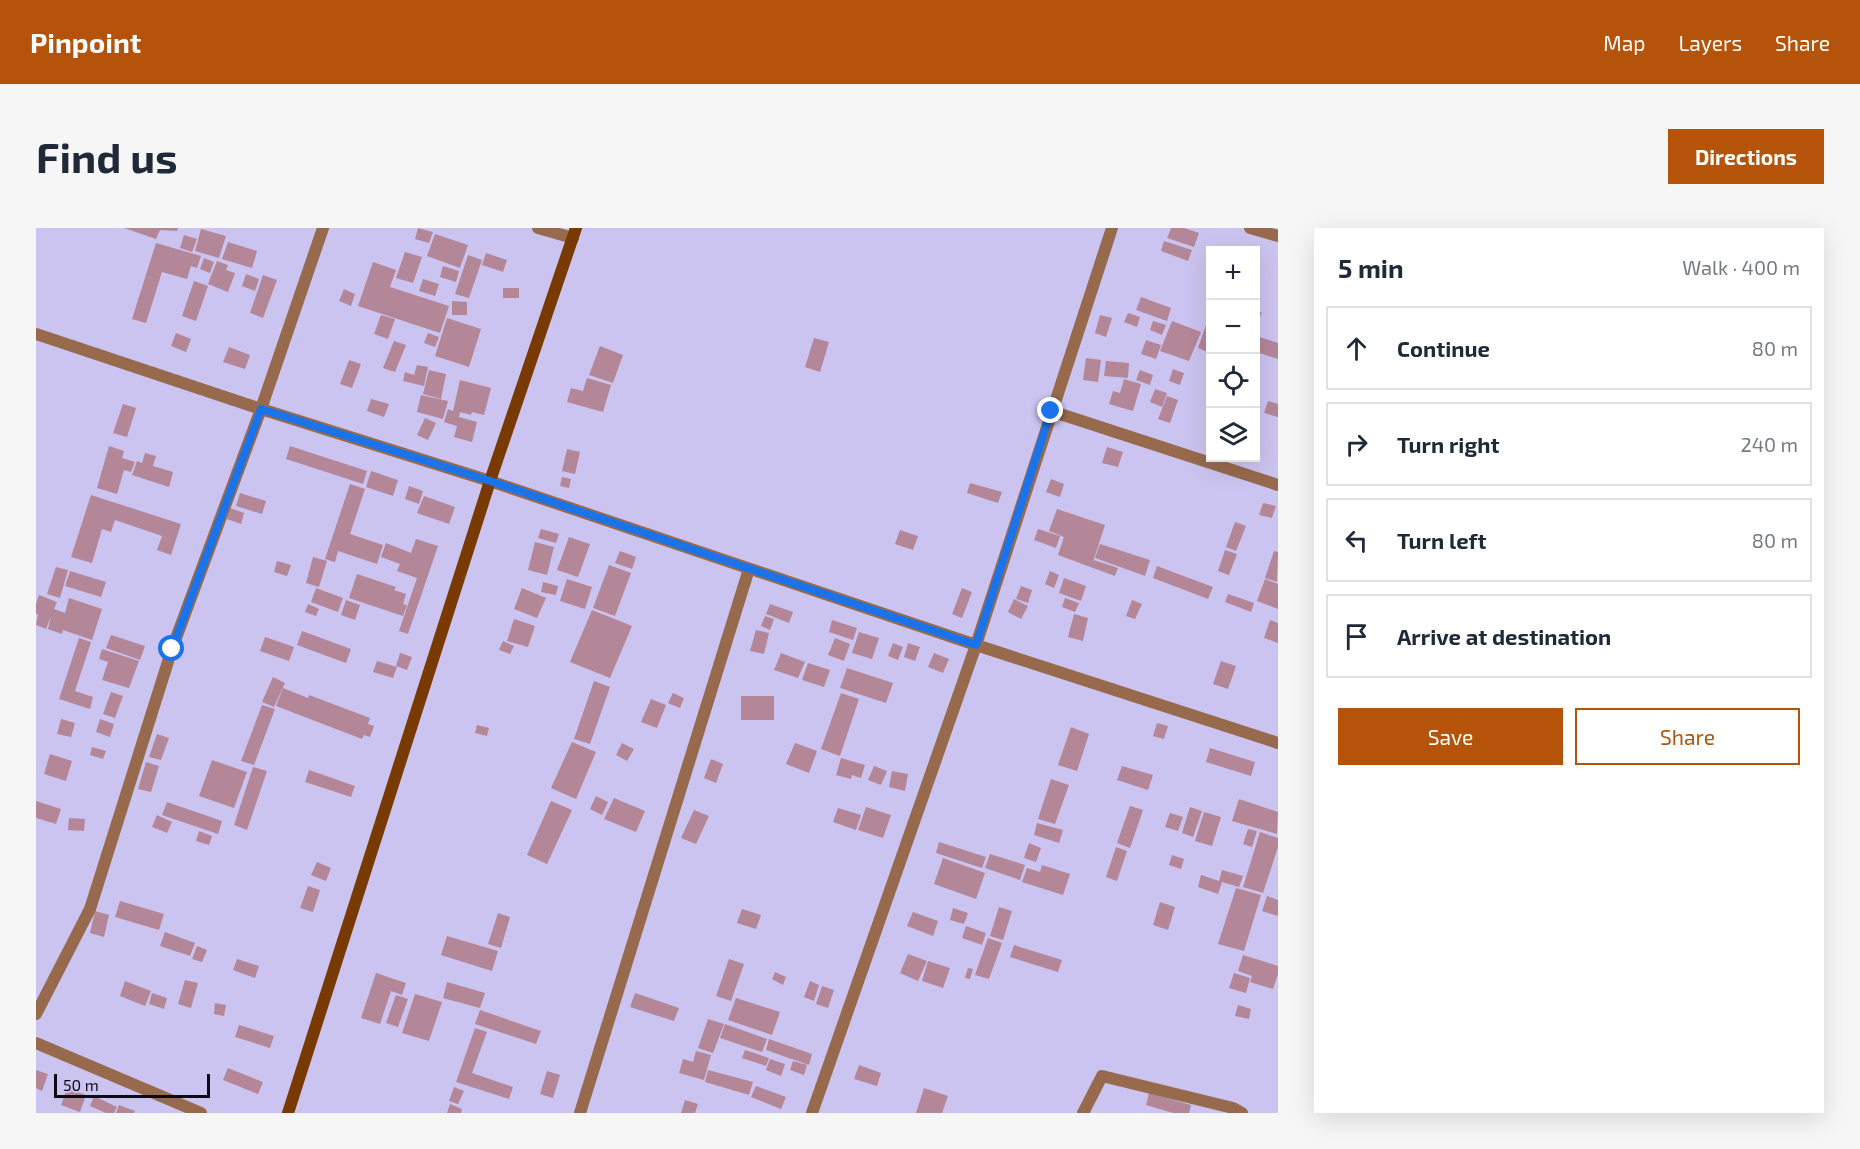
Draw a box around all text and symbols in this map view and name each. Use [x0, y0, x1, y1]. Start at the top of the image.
text: Pinpoint [30, 25, 141, 59]
text: Map [1603, 30, 1645, 55]
text: Layers [1678, 30, 1742, 55]
text: Share [1775, 30, 1830, 55]
button: Directions [1668, 129, 1824, 184]
text: Find us [36, 131, 178, 181]
map controls [1206, 246, 1260, 462]
button: + [1206, 246, 1260, 300]
text: 5 min [1338, 252, 1404, 283]
text: Walk · 400 m [1682, 255, 1800, 279]
button: − [1206, 300, 1260, 354]
icon: ahead [1340, 332, 1373, 365]
text: Continue [1397, 335, 1490, 361]
text: 80 m [1752, 336, 1798, 360]
button: locate [1206, 354, 1260, 408]
route end [1037, 397, 1063, 423]
button: layers [1206, 408, 1260, 462]
icon: right [1340, 428, 1373, 461]
text: Turn right [1397, 431, 1499, 457]
text: 240 m [1740, 432, 1798, 456]
icon: left [1340, 524, 1373, 557]
text: Turn left [1397, 527, 1486, 553]
text: 80 m [1752, 528, 1798, 552]
icon: arrive [1340, 620, 1373, 653]
text: Arrive at destination [1397, 623, 1611, 649]
route start [158, 635, 184, 661]
button: Save [1338, 708, 1563, 765]
button: Share [1575, 708, 1800, 765]
scale bar [54, 1071, 210, 1098]
text: 50 m [63, 1075, 99, 1094]

